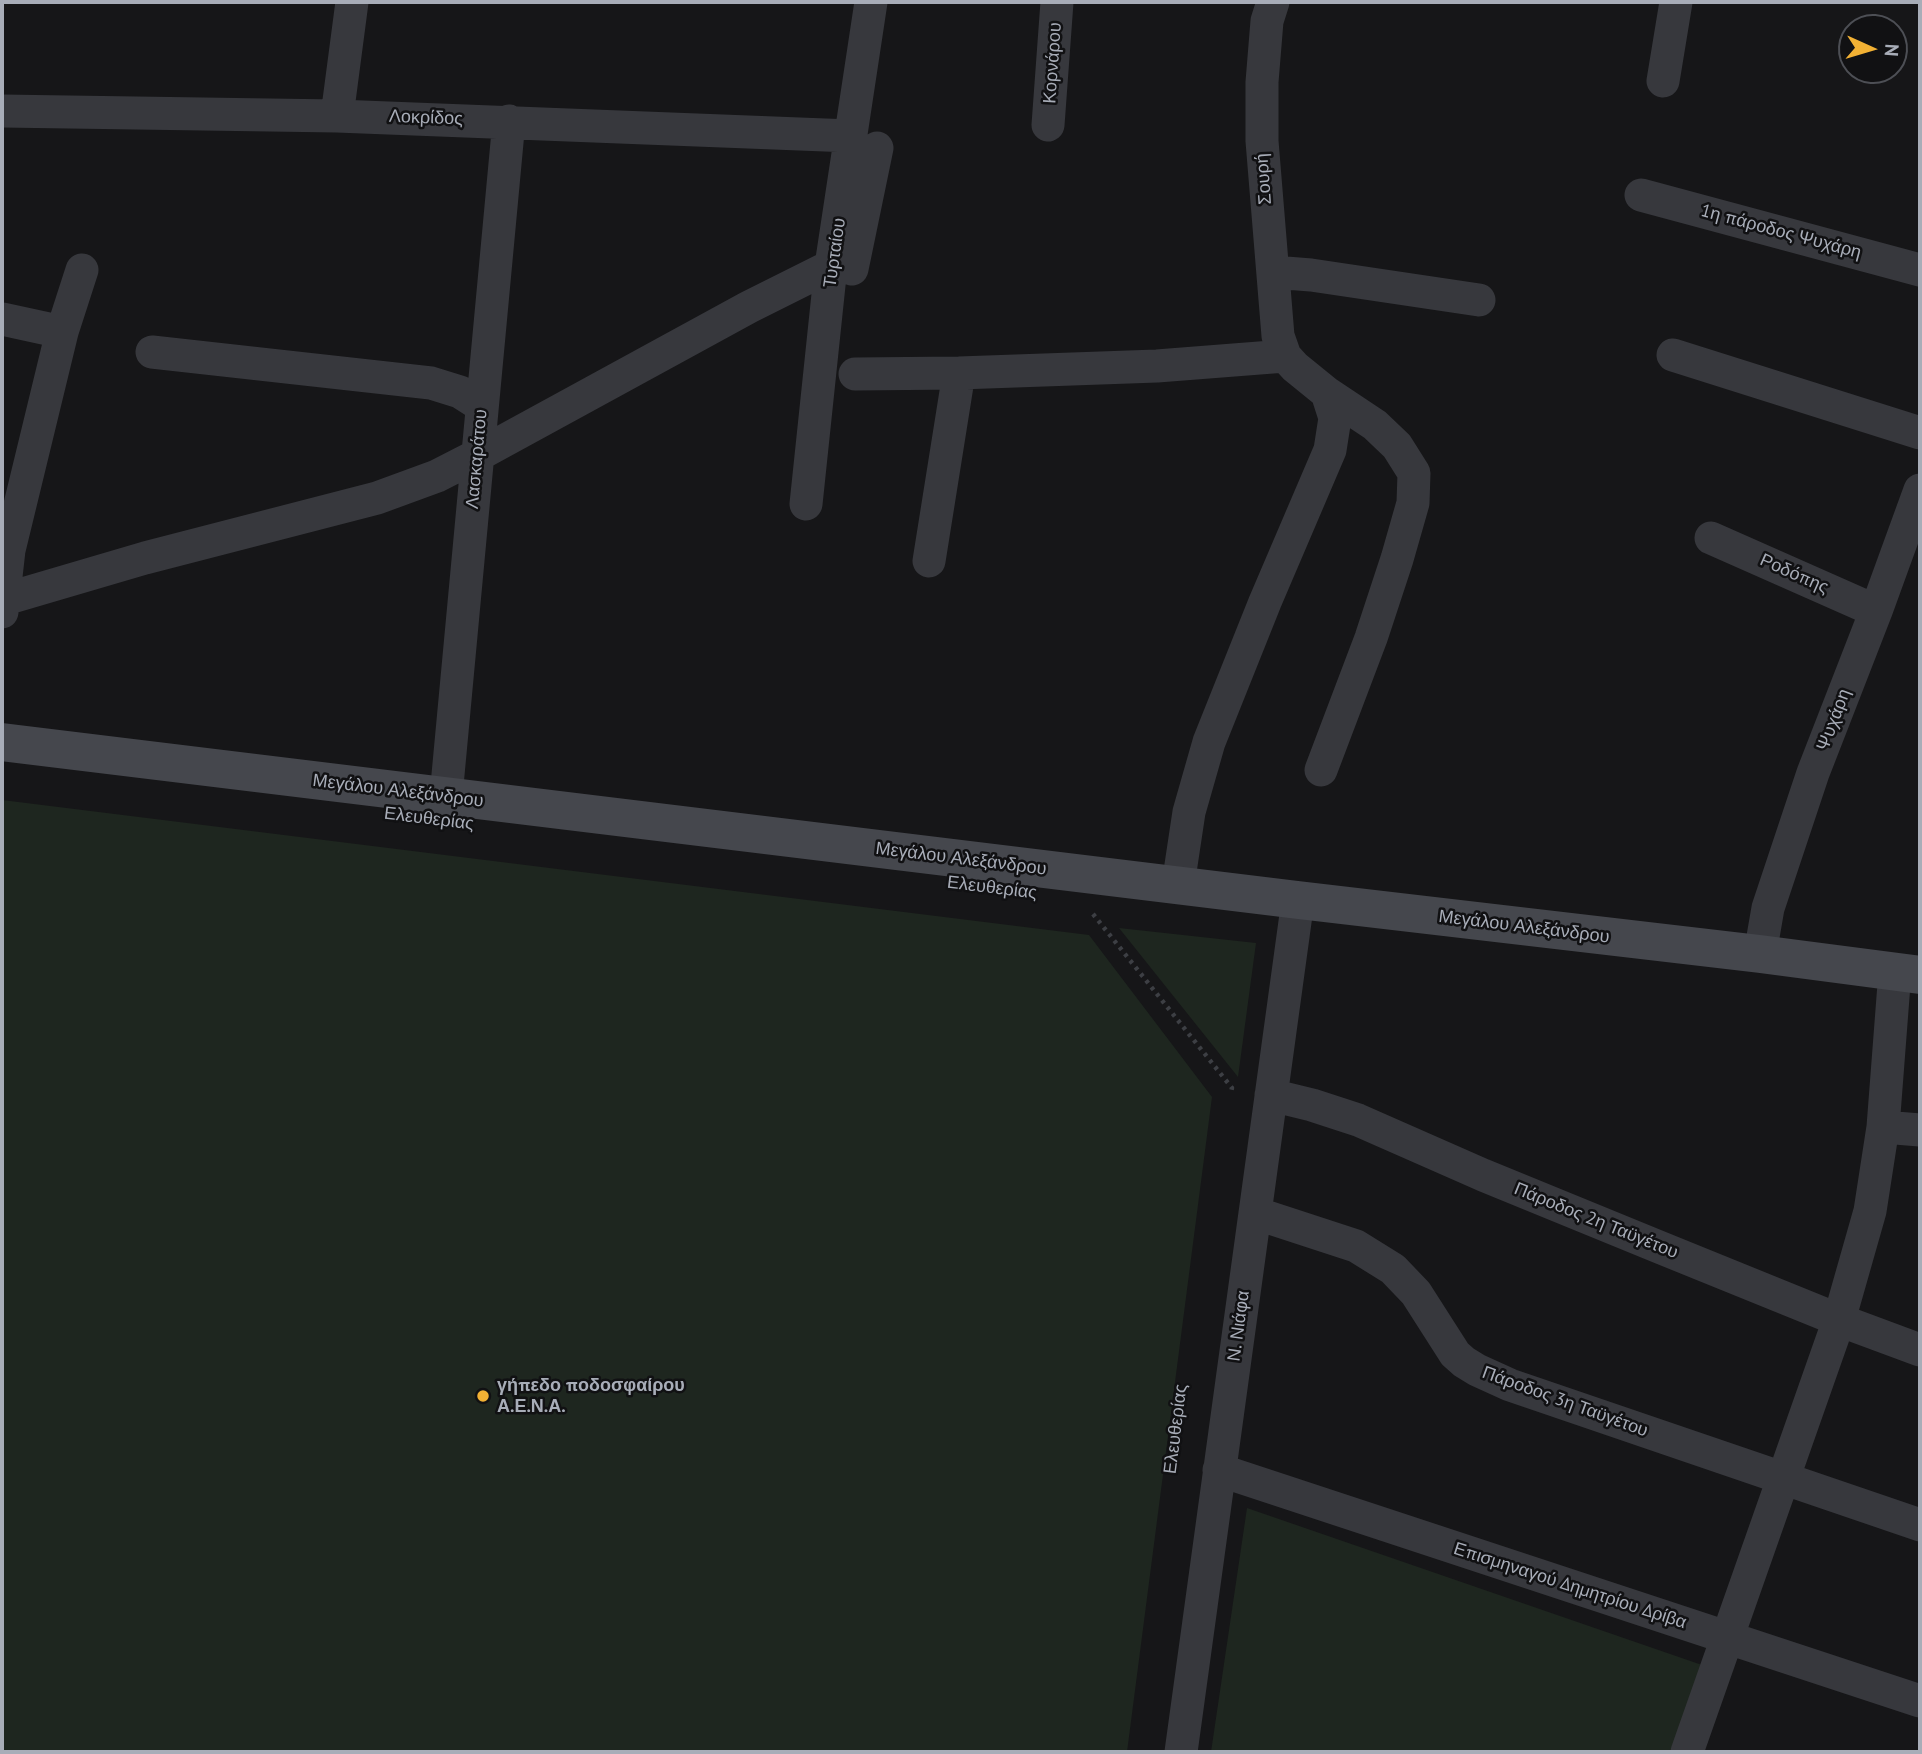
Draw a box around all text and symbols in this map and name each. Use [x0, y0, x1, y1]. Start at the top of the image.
north arrow [1838, 14, 1908, 84]
street label: Κορνάρου [1039, 22, 1067, 104]
text: N [1880, 43, 1904, 57]
street label: Λοκρίδος [389, 106, 463, 130]
street label: Σουρή [1251, 153, 1277, 205]
street label: 1η πάροδος Ψυχάρη [1698, 200, 1864, 264]
street label: Τυρταίου [819, 217, 851, 289]
street label: Λασκαράτου [462, 408, 492, 510]
street label: Ροδόπης [1756, 549, 1832, 599]
street label: Ψυχάρη [1812, 686, 1856, 754]
street label: Μεγάλου Αλεξάνδρου [311, 770, 485, 812]
street label: Ελευθερίας [383, 803, 475, 835]
street label: Μεγάλου Αλεξάνδρου [874, 838, 1048, 880]
street label: Ελευθερίας [946, 872, 1038, 904]
street label: Μεγάλου Αλεξάνδρου [1437, 906, 1611, 948]
street label: Πάροδος 2η Ταϋγέτου [1511, 1178, 1681, 1264]
street label: Ν. Νιάφα [1223, 1289, 1255, 1363]
street label: Πάροδος 3η Ταϋγέτου [1479, 1362, 1651, 1442]
place label: γήπεδο ποδοσφαίρου Α.Ε.Ν.Α. [497, 1375, 685, 1418]
street label: Ελευθερίας [1160, 1383, 1192, 1475]
marker: γήπεδο ποδοσφαίρου Α.Ε.Ν.Α. [475, 1388, 491, 1404]
street label: Επισμηναγού Δημητρίου Δρίβα [1451, 1538, 1689, 1634]

